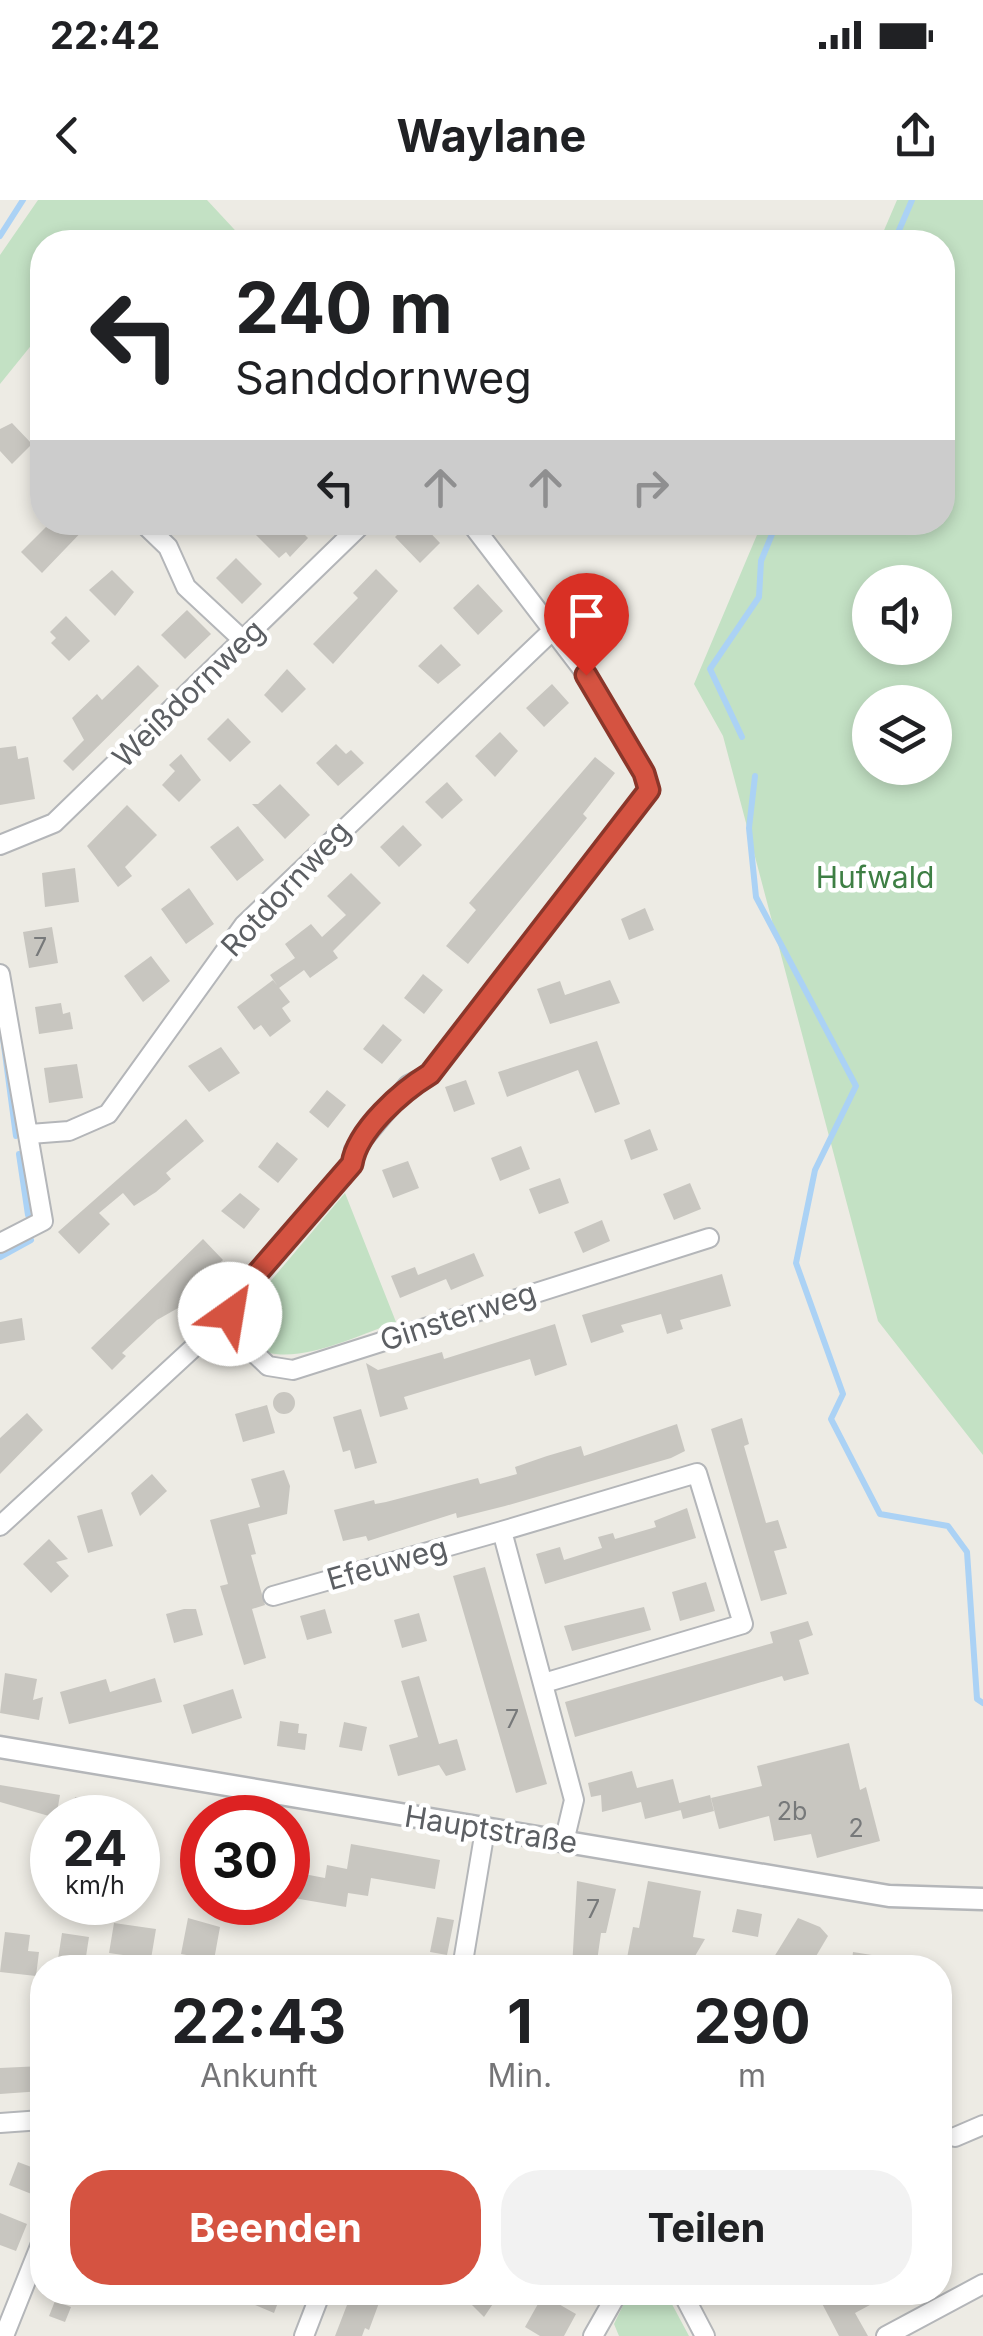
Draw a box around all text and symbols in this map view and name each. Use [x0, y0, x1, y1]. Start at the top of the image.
text: 22:42 [50, 12, 160, 58]
icon: back [40, 108, 95, 163]
text: Waylane [397, 108, 586, 163]
icon: share [888, 108, 943, 163]
text: 240 m [235, 265, 453, 350]
icon: left [70, 270, 200, 400]
text: Sanddornweg [235, 350, 532, 405]
icon: left [308, 460, 363, 515]
icon: ahead [413, 460, 468, 515]
icon: ahead [518, 460, 573, 515]
icon: right [623, 460, 678, 515]
map controls [852, 565, 952, 785]
button: sound [852, 565, 952, 665]
pin [544, 573, 629, 676]
icon: arrive [559, 588, 614, 643]
street label: Weißdornweg [105, 612, 272, 775]
button: layers [852, 685, 952, 785]
street label: Rotdornweg [213, 813, 357, 964]
park label: Hufwald [816, 859, 934, 895]
house number: 7 [33, 932, 47, 962]
position arrow [178, 1262, 282, 1366]
street label: Ginsterweg [375, 1274, 540, 1358]
street label: Efeuweg [322, 1529, 451, 1597]
house number: 7 [505, 1704, 519, 1734]
speed limit sign: 30 [180, 1795, 310, 1925]
house number: 2b [777, 1796, 807, 1826]
street label: Hauptstraße [402, 1798, 580, 1860]
house number: 2 [848, 1813, 864, 1843]
text: 24 [63, 1818, 127, 1878]
text: km/h [65, 1870, 125, 1900]
house number: 7 [586, 1894, 600, 1924]
text: 22:43 [171, 1985, 346, 2057]
text: 1 [507, 1985, 533, 2057]
text: 290 [694, 1985, 811, 2057]
text: Ankunft [200, 2056, 318, 2095]
text: Min. [487, 2056, 552, 2095]
text: m [738, 2056, 766, 2095]
button: Beenden [70, 2170, 481, 2285]
button: Teilen [501, 2170, 912, 2285]

